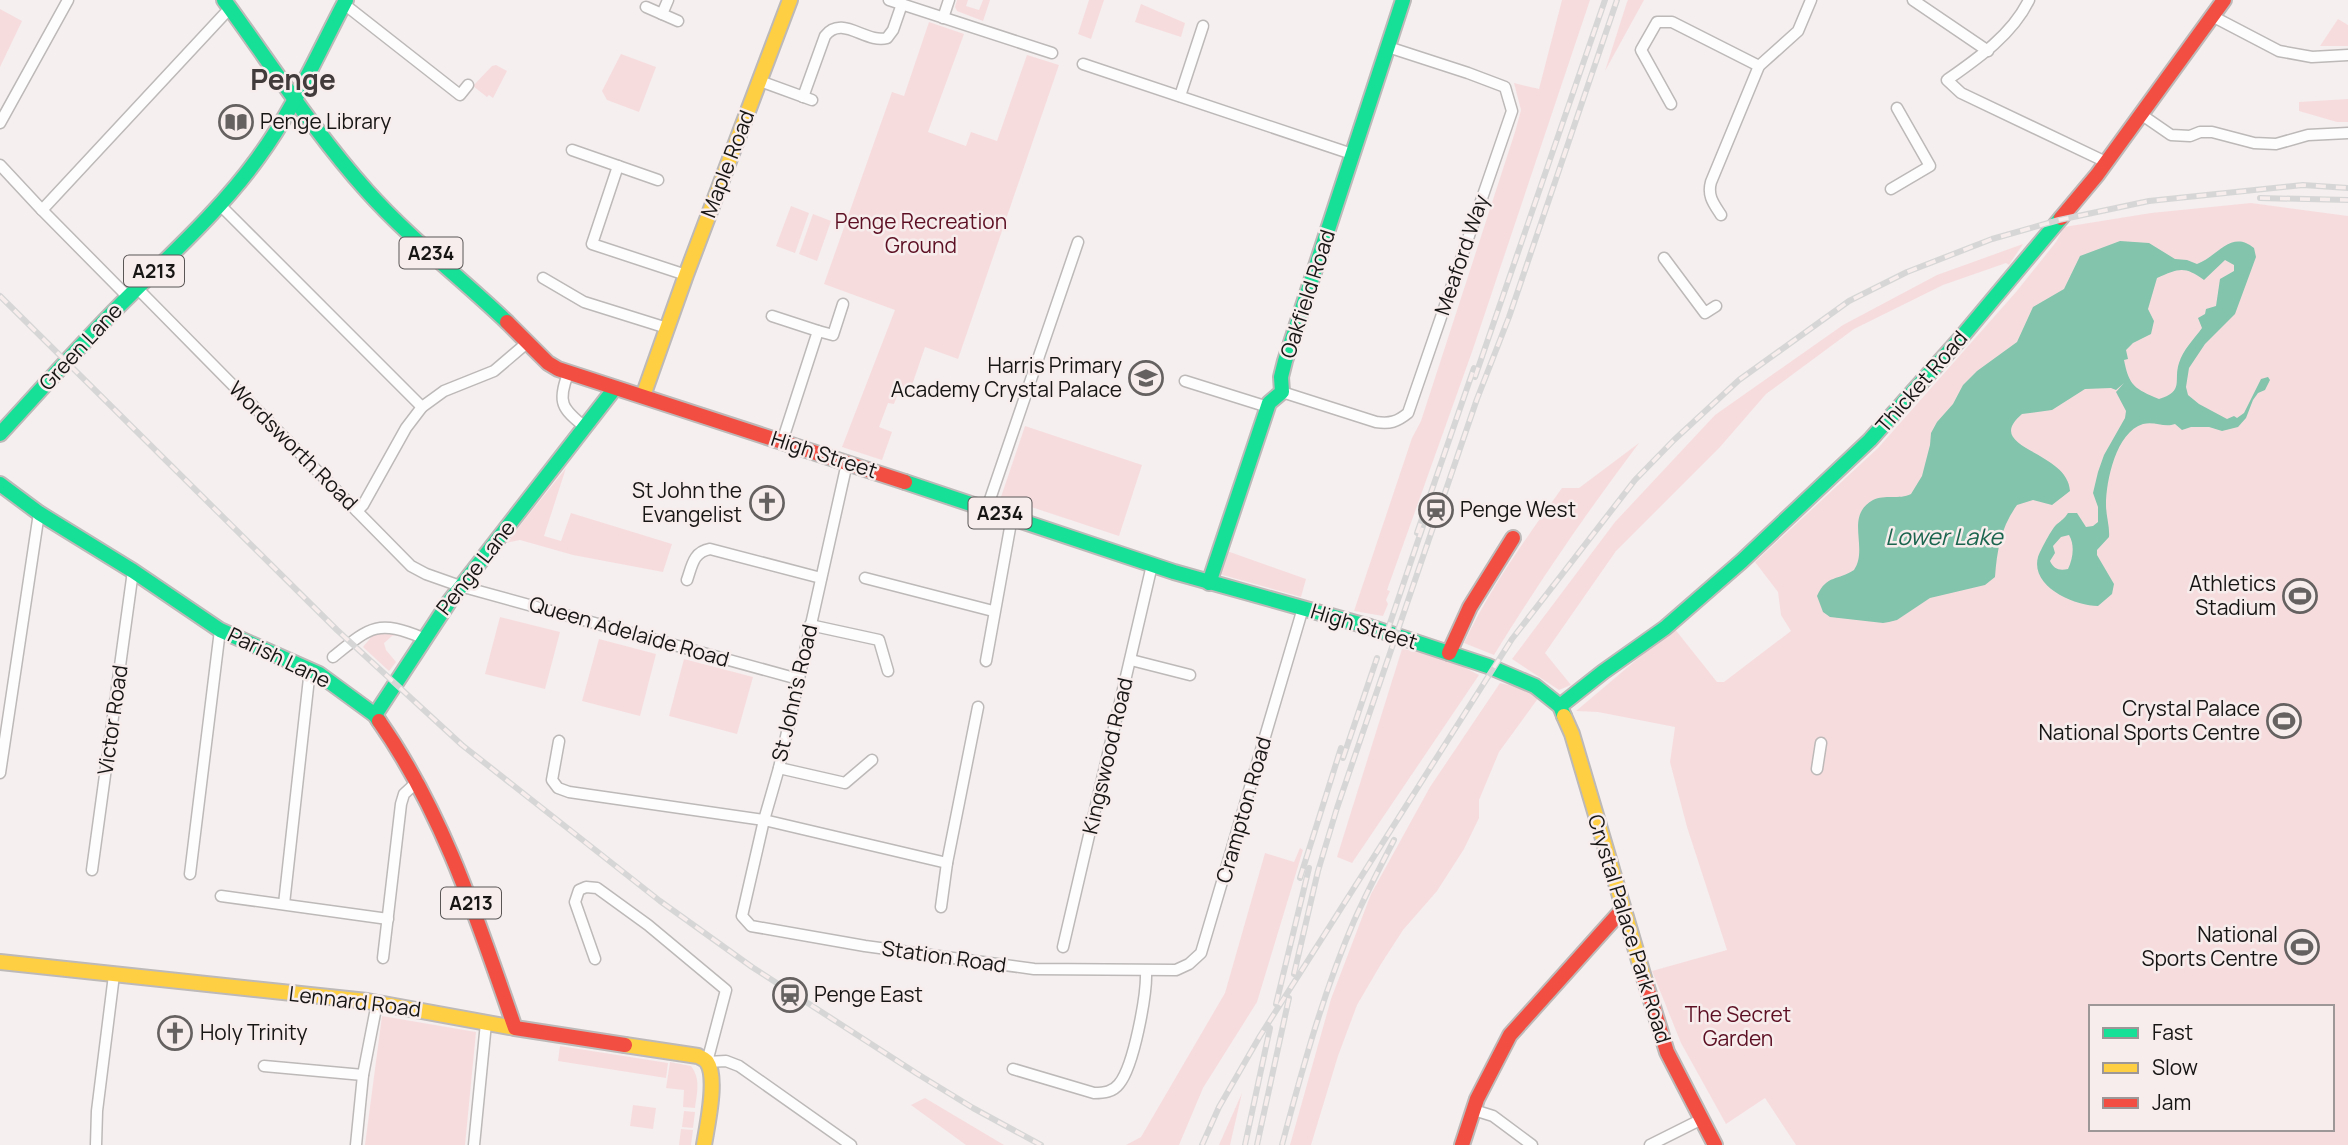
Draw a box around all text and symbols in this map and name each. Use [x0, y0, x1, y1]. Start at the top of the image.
district label: Penge [250, 60, 336, 98]
library icon: Penge Library [217, 103, 255, 141]
street label: Maple Road [694, 106, 760, 221]
place label: Penge Library [260, 107, 391, 135]
street label: Meaford Way [1427, 191, 1495, 319]
park label: Penge Recreation Ground [835, 207, 1007, 259]
street label: Oakfield Road [1273, 226, 1341, 362]
road number: A234 [400, 238, 462, 268]
road number: A213 [124, 256, 184, 286]
street label: Green Lane [32, 296, 128, 396]
street label: Thicket Road [1869, 324, 1973, 438]
place label: Harris Primary Academy Crystal Palace [891, 351, 1122, 403]
school or university icon: Harris Primary Academy Crystal Palace [1127, 359, 1165, 397]
street label: Wordsworth Road [223, 375, 364, 516]
street label: High Street [768, 424, 881, 484]
place label: St John the Evangelist [632, 476, 742, 528]
church icon: St John the Evangelist [748, 484, 786, 522]
station icon: Penge West [1417, 491, 1455, 529]
place label: Penge West [1460, 495, 1576, 523]
road number: A234 [968, 498, 1032, 528]
street label: Penge Lane [429, 514, 521, 621]
water label: Lower Lake [1885, 520, 2004, 552]
place label: Athletics Stadium [2189, 569, 2276, 621]
sports icon: Athletics Stadium [2281, 577, 2319, 615]
street label: Queen Adelaide Road [526, 589, 733, 673]
street label: High Street [1308, 597, 1421, 656]
street label: Parish Lane [223, 620, 336, 694]
street label: St John's Road [765, 622, 823, 764]
street label: Victor Road [90, 663, 134, 777]
street label: Kingswood Road [1075, 675, 1139, 837]
place label: Crystal Palace National Sports Centre [2038, 694, 2260, 746]
sports icon: Crystal Palace National Sports Centre [2265, 702, 2303, 740]
street label: Crampton Road [1209, 733, 1277, 886]
street label: Crystal Palace Park Road [1582, 811, 1678, 1046]
road number: A213 [441, 888, 501, 918]
place label: National Sports Centre [2141, 920, 2278, 972]
sports icon: National Sports Centre [2283, 928, 2321, 966]
street label: Station Road [880, 933, 1008, 979]
station icon: Penge East [771, 976, 809, 1014]
street label: Lennard Road [287, 979, 423, 1023]
place label: Penge East [814, 980, 923, 1008]
park label: The Secret Garden [1685, 1000, 1791, 1052]
legend [2089, 1005, 2334, 1131]
church icon: Holy Trinity [156, 1014, 194, 1052]
place label: Holy Trinity [200, 1018, 307, 1046]
text: Fast [2152, 1018, 2193, 1046]
text: Slow [2152, 1053, 2198, 1081]
text: Jam [2152, 1088, 2191, 1116]

